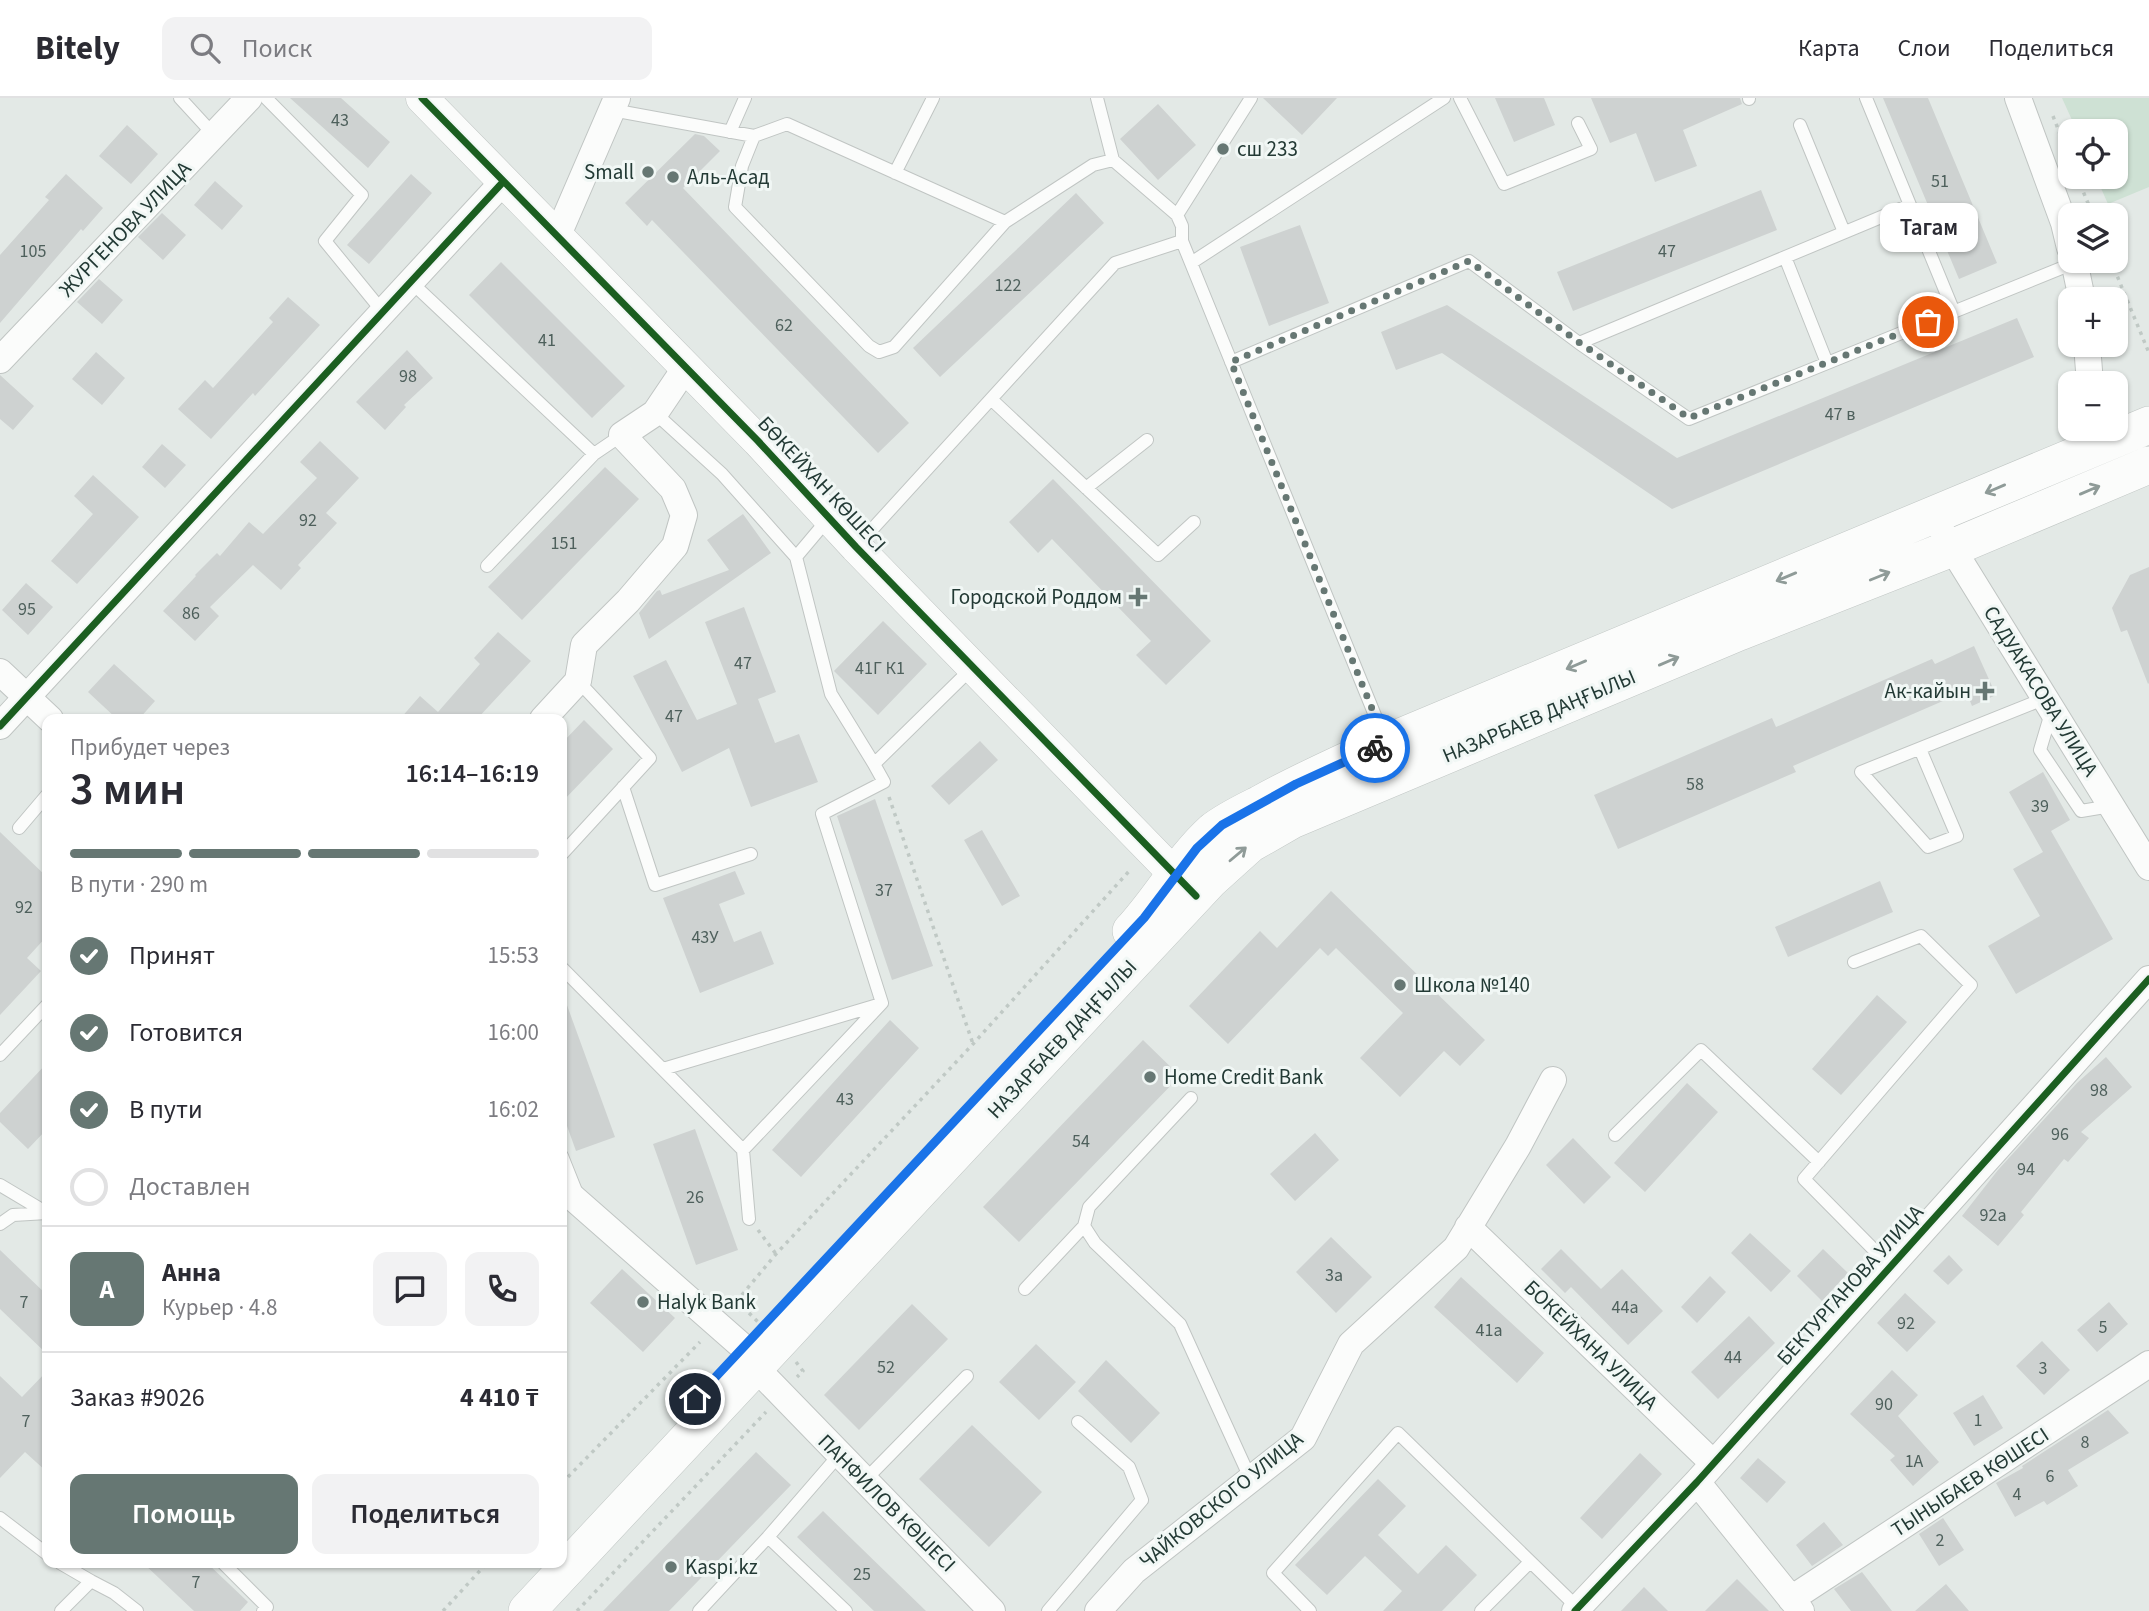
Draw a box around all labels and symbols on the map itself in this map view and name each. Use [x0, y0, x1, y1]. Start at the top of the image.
house number: 43 [331, 108, 349, 133]
place label: сш 233 [1237, 134, 1298, 164]
marker: сш 233 [1215, 141, 1231, 157]
street label: ЖУРГЕНОВА УЛИЦА [52, 154, 198, 304]
place label: Small [584, 157, 634, 187]
place label: Аль-Асад [687, 162, 769, 192]
marker: Small [640, 164, 656, 180]
marker: Аль-Асад [665, 169, 681, 185]
house number: 51 [1931, 169, 1949, 194]
callout: Тагам [1879, 203, 1977, 252]
house number: 105 [20, 239, 46, 264]
house number: 47 [1658, 239, 1676, 264]
house number: 122 [995, 273, 1021, 298]
pin [1898, 292, 1958, 352]
house number: 62 [775, 313, 793, 338]
house number: 41 [538, 328, 556, 353]
house number: 98 [399, 364, 417, 389]
house number: 47 в [1825, 402, 1855, 427]
street label: БӨКЕЙХАН КӨШЕСІ [751, 409, 893, 559]
one-way arrow [2079, 482, 2100, 495]
one-way arrow [1985, 483, 2007, 496]
house number: 92 [299, 508, 317, 533]
house number: 151 [551, 531, 577, 556]
one-way arrow [1868, 569, 1890, 582]
one-way arrow [1775, 571, 1797, 584]
place label: Городской Роддом [950, 582, 1122, 612]
marker: Городской Роддом [1128, 587, 1148, 607]
house number: 95 [18, 597, 36, 622]
street label: САДУАКАСОВА УЛИЦА [1976, 600, 2106, 783]
house number: 86 [182, 601, 200, 626]
house number: 47 [734, 651, 752, 676]
one-way arrow [1657, 654, 1679, 667]
house number: 41Г К1 [855, 656, 905, 681]
one-way arrow [1565, 659, 1587, 672]
street label: НАЗАРБАЕВ ДАҢҒЫЛЫ [1438, 662, 1640, 770]
place label: Ак-кайын [1885, 676, 1971, 706]
marker: Ак-кайын [1977, 683, 1993, 699]
house number: 47 [665, 704, 683, 729]
courier [1340, 713, 1410, 783]
house number: 58 [1686, 772, 1704, 797]
house number: 39 [2031, 794, 2049, 819]
one-way arrow [1229, 846, 1247, 862]
house number: 37 [875, 878, 893, 903]
house number: 92 [15, 895, 33, 920]
house number: 43У [691, 925, 719, 950]
street label: НАЗАРБАЕВ ДАҢҒЫЛЫ [980, 953, 1144, 1125]
place label: Школа №140 [1414, 970, 1530, 1000]
marker: Школа №140 [1392, 977, 1408, 993]
place label: Home Credit Bank [1164, 1062, 1324, 1092]
marker: Home Credit Bank [1142, 1069, 1158, 1085]
house number: 98 [2090, 1078, 2108, 1103]
house number: 43 [836, 1087, 854, 1112]
house number: 96 [2051, 1122, 2069, 1147]
house number: 54 [1072, 1129, 1090, 1154]
house number: 94 [2017, 1157, 2035, 1182]
house number: 26 [686, 1185, 704, 1210]
street label: БЕКТУРГАНОВА УЛИЦА [1770, 1198, 1931, 1372]
house number: 92а [1980, 1203, 2006, 1228]
house number: 3а [1325, 1263, 1343, 1288]
street label: БОКЕЙХАНА УЛИЦА [1517, 1273, 1665, 1417]
place label: Halyk Bank [657, 1287, 756, 1317]
house number: 7 [20, 1290, 29, 1315]
marker: Halyk Bank [635, 1294, 651, 1310]
house number: 44а [1612, 1295, 1638, 1320]
house number: 92 [1897, 1311, 1915, 1336]
house number: 5 [2099, 1315, 2108, 1340]
house number: 41а [1476, 1318, 1502, 1343]
house number: 44 [1724, 1345, 1742, 1370]
house number: 52 [877, 1355, 895, 1380]
house number: 3 [2039, 1356, 2048, 1381]
pin [665, 1369, 725, 1429]
house number: 90 [1875, 1392, 1893, 1417]
house number: 1 [1974, 1408, 1982, 1433]
house number: 7 [22, 1409, 31, 1434]
street label: ТЫНЫБАЕВ КӨШЕСІ [1885, 1420, 2055, 1544]
street label: ЧАЙКОВСКОГО УЛИЦА [1133, 1424, 1310, 1576]
street label: ПАНФИЛОВ КӨШЕСІ [811, 1427, 963, 1579]
house number: 8 [2081, 1430, 2090, 1455]
house number: 1А [1905, 1449, 1924, 1474]
house number: 6 [2046, 1464, 2055, 1489]
house number: 4 [2013, 1482, 2022, 1507]
house number: 2 [1936, 1528, 1945, 1553]
place label: Kaspi.kz [685, 1552, 758, 1582]
marker: Kaspi.kz [663, 1559, 679, 1575]
house number: 25 [853, 1562, 871, 1587]
house number: 7 [192, 1570, 201, 1595]

